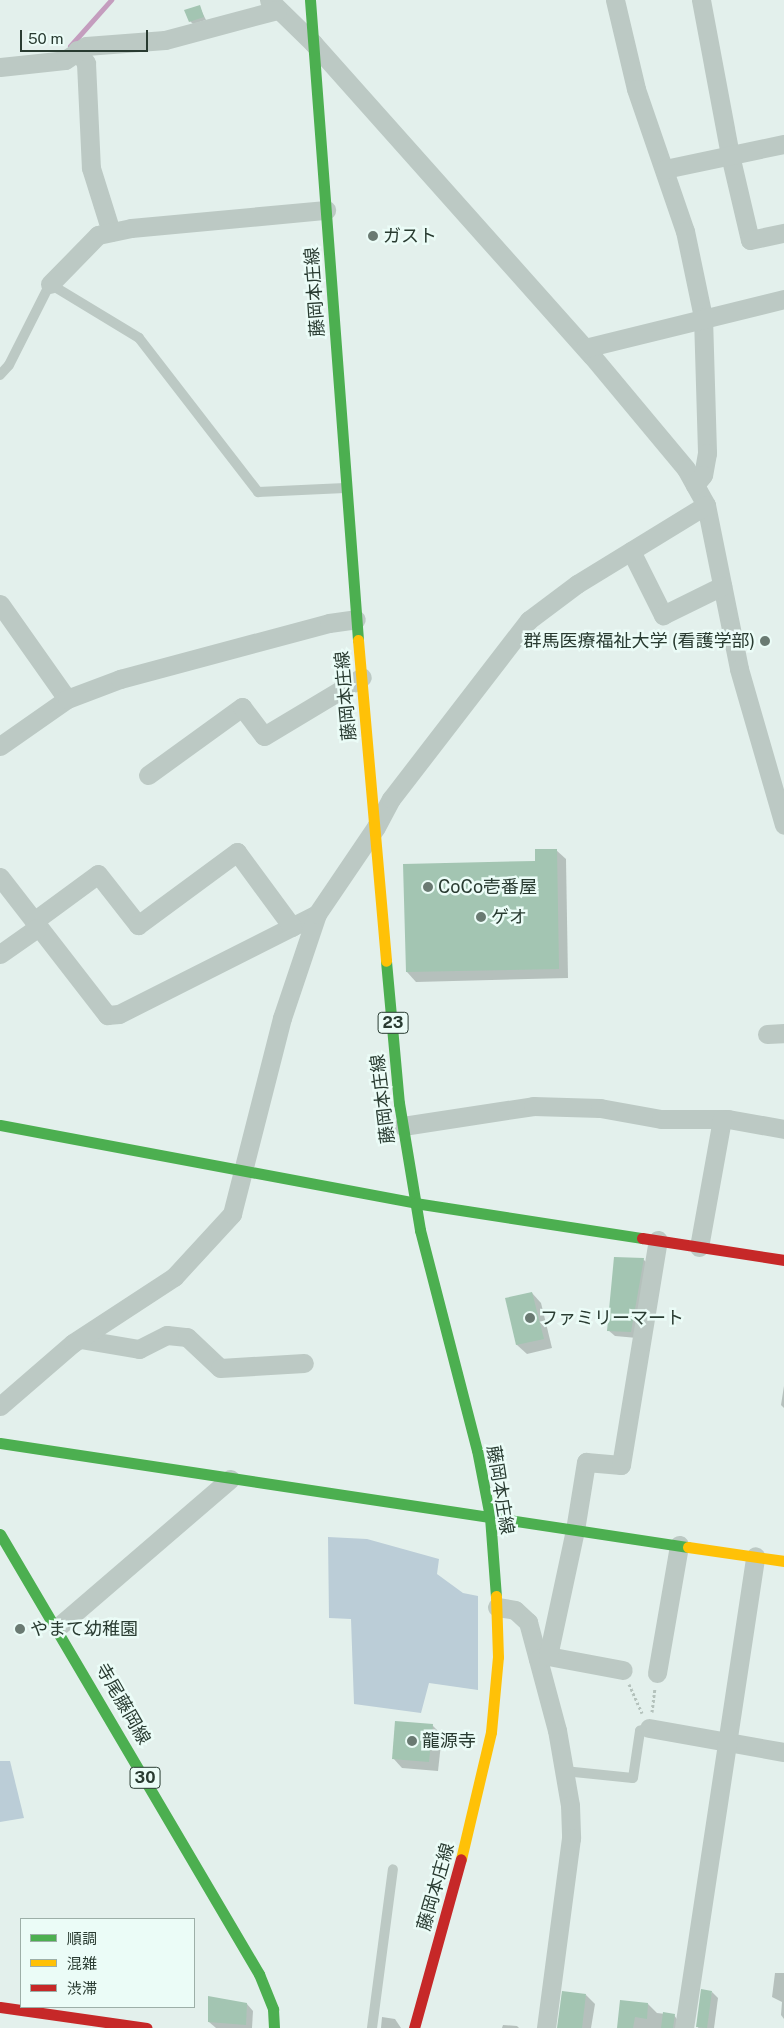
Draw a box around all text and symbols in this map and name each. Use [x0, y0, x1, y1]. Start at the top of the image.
scale bar [22, 20, 150, 52]
text: 50 m [28, 30, 63, 47]
place label: ガスト [383, 225, 437, 247]
marker: ガスト [367, 230, 379, 242]
street label: 藤岡本庄線 [301, 246, 329, 338]
place label: 群馬医療福祉大学 (看護学部) [524, 630, 755, 652]
marker: 群馬医療福祉大学 (看護学部) [759, 635, 771, 647]
street label: 藤岡本庄線 [331, 650, 361, 742]
place label: CoCo壱番屋 [438, 876, 537, 898]
marker: CoCo壱番屋 [422, 881, 434, 893]
place label: ゲオ [491, 906, 527, 928]
marker: ゲオ [475, 911, 487, 923]
road number: 23 [377, 1010, 409, 1036]
street label: 藤岡本庄線 [367, 1053, 399, 1145]
place label: ファミリーマート [540, 1307, 684, 1329]
marker: ファミリーマート [524, 1312, 536, 1324]
street label: 藤岡本庄線 [482, 1444, 518, 1536]
place label: やまて幼稚園 [30, 1618, 138, 1640]
marker: やまて幼稚園 [14, 1623, 26, 1635]
street label: 寺尾藤岡線 [91, 1660, 155, 1748]
place label: 龍源寺 [422, 1730, 476, 1752]
marker: 龍源寺 [406, 1735, 418, 1747]
road number: 30 [129, 1765, 161, 1792]
street label: 藤岡本庄線 [413, 1841, 459, 1933]
legend [20, 1918, 195, 2008]
text: 順調 [67, 1930, 97, 1947]
text: 混雑 [67, 1955, 97, 1972]
text: 渋滞 [67, 1980, 97, 1997]

